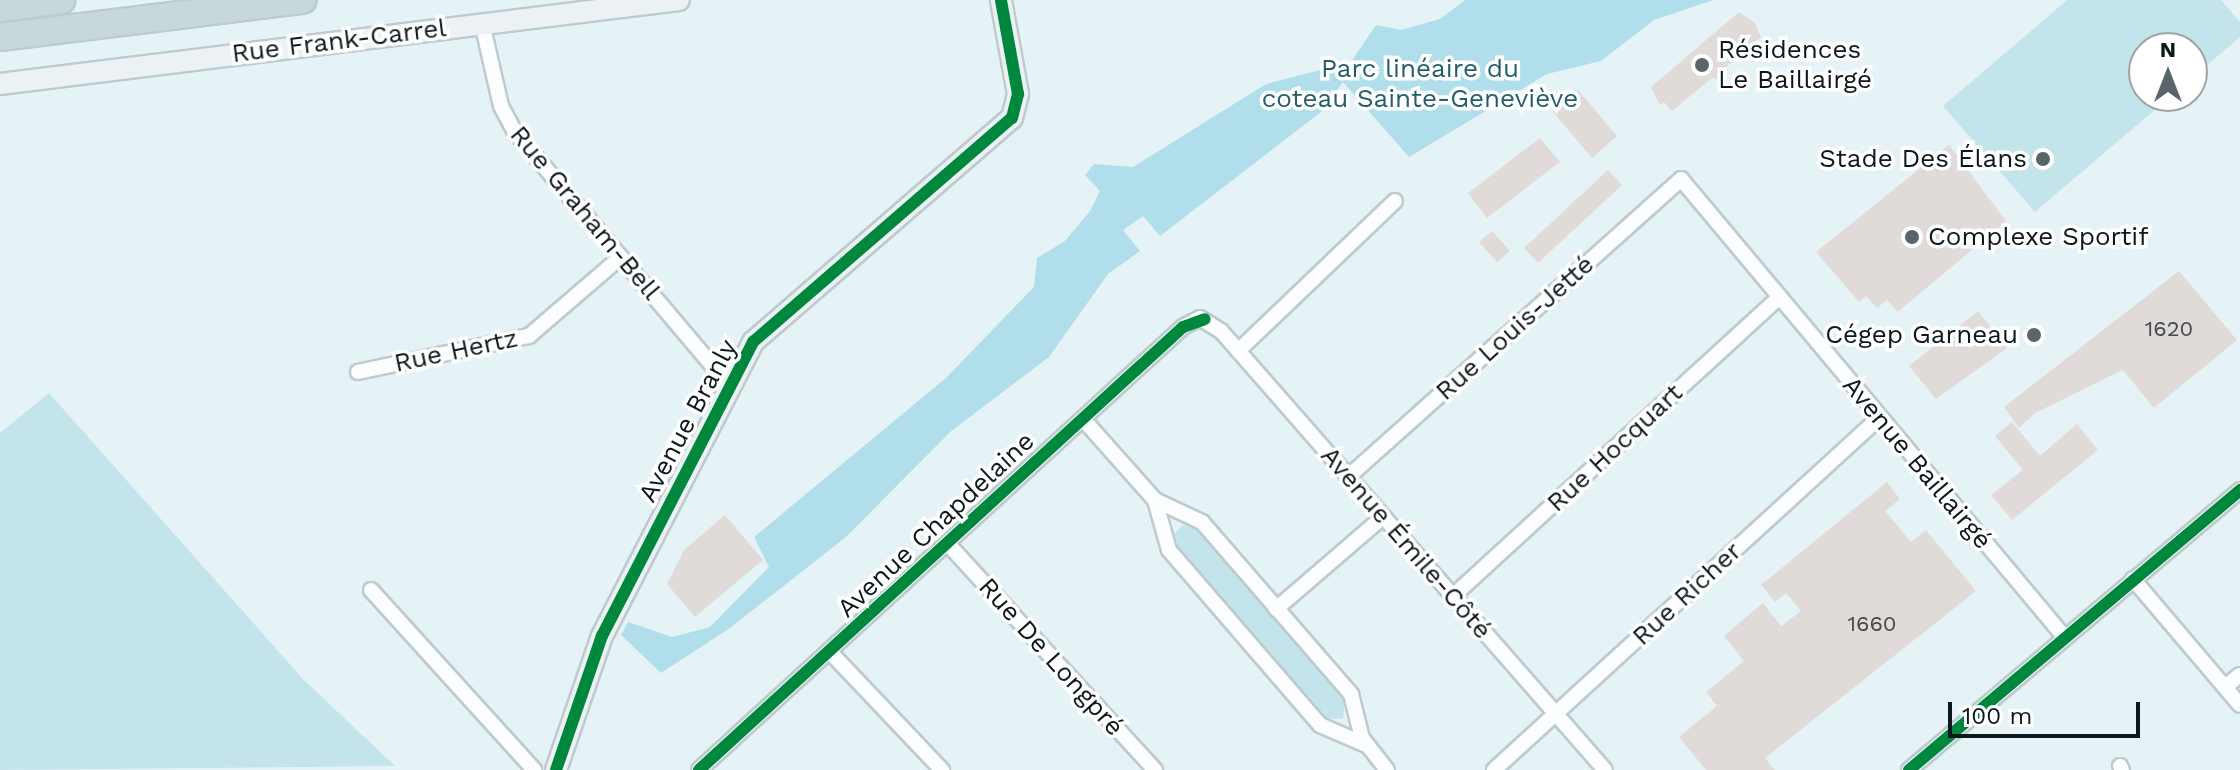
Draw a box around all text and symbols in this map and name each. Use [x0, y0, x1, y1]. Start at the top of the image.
street label: Rue Frank-Carrel [230, 12, 448, 70]
north arrow [2128, 32, 2208, 112]
place label: Résidences Le Baillairgé [1718, 34, 1872, 96]
text: N [2160, 37, 2176, 62]
park label: Parc linéaire du coteau Sainte-Geneviève [1262, 53, 1578, 114]
marker: Résidences Le Baillairgé [1693, 56, 1711, 74]
street label: Rue Graham-Bell [503, 120, 667, 306]
place label: Stade Des Élans [1819, 143, 2027, 175]
marker: Stade Des Élans [2034, 150, 2052, 168]
place label: Complexe Sportif [1928, 221, 2148, 253]
marker: Complexe Sportif [1903, 228, 1921, 246]
street label: Rue Louis-Jetté [1430, 249, 1600, 407]
house number: 1620 [2145, 316, 2193, 342]
place label: Cégep Garneau [1825, 319, 2018, 351]
street label: Rue Hertz [391, 323, 521, 379]
marker: Cégep Garneau [2025, 326, 2043, 344]
street label: Avenue Branly [632, 334, 744, 508]
street label: Avenue Baillairgé [1836, 370, 1998, 556]
street label: Rue Hocquart [1541, 377, 1689, 519]
street label: Avenue Chapdelaine [831, 426, 1041, 624]
street label: Avenue Émile-Côté [1314, 441, 1498, 645]
street label: Rue Richer [1626, 536, 1748, 652]
street label: Rue De Longpré [972, 572, 1130, 742]
house number: 1660 [1847, 611, 1897, 637]
scale bar [1952, 686, 2144, 736]
text: 100 m [1962, 702, 2032, 730]

